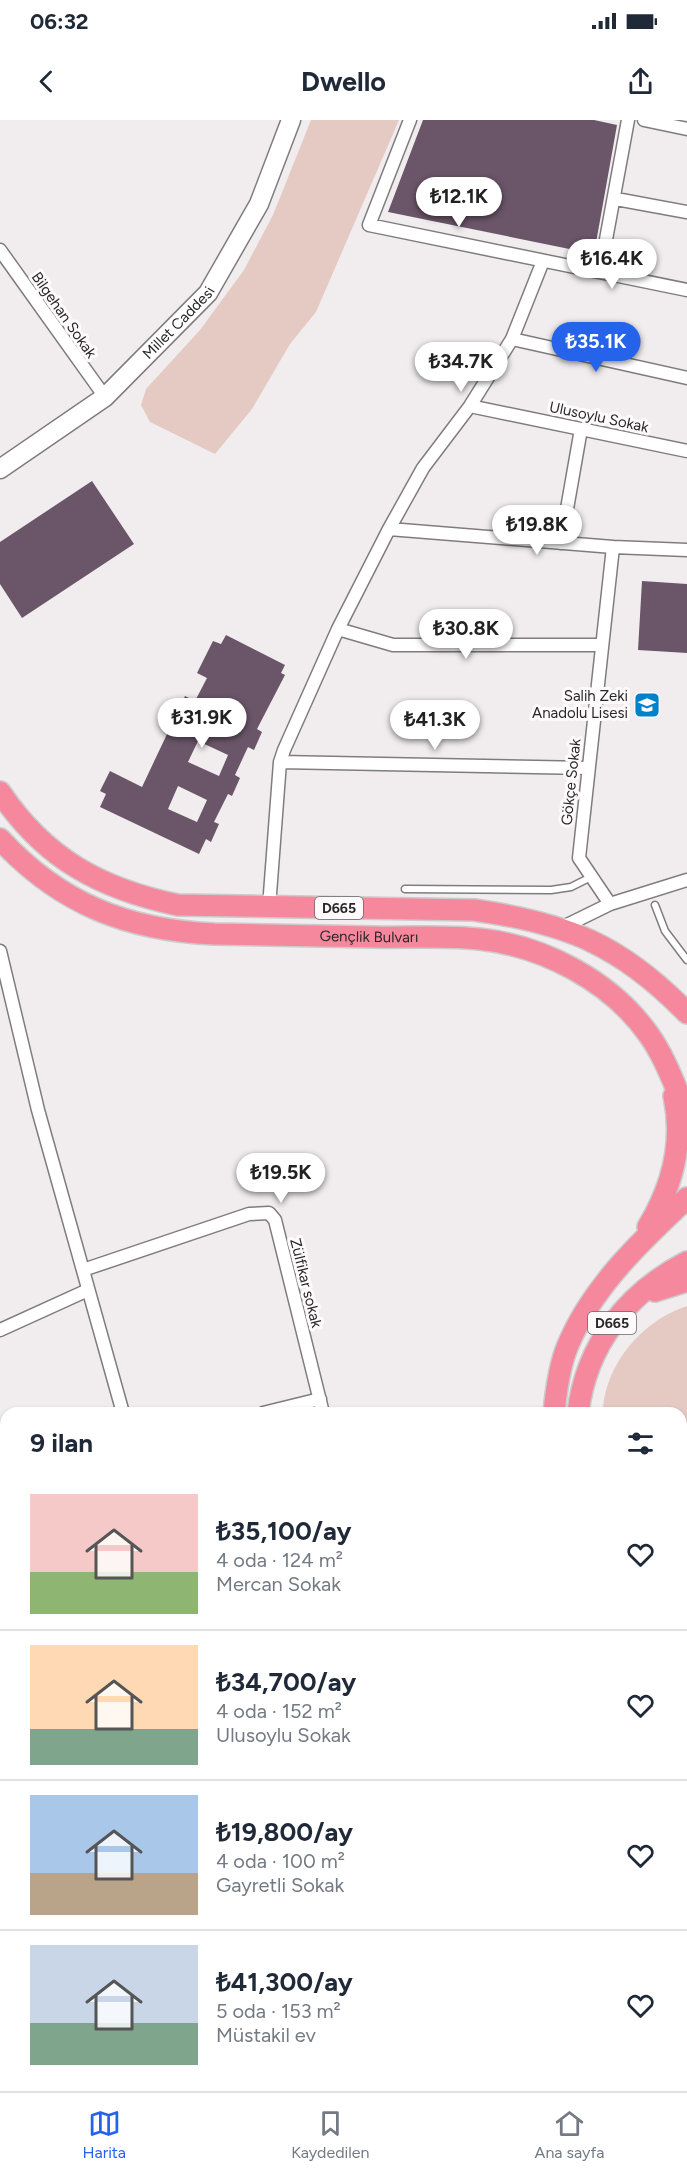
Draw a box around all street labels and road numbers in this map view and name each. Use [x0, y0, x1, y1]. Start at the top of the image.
street label: Bilgehan Sokak [28, 268, 101, 362]
street label: Millet Caddesi [139, 283, 219, 363]
street label: Ulusoylu Sokak [548, 398, 651, 436]
street label: Gökçe Sokak [557, 737, 585, 826]
road number: D665 [315, 897, 363, 919]
street label: Gençlik Bulvarı [319, 927, 418, 946]
street label: Zülfikar sokak [286, 1236, 326, 1330]
road number: D665 [588, 1312, 636, 1334]

